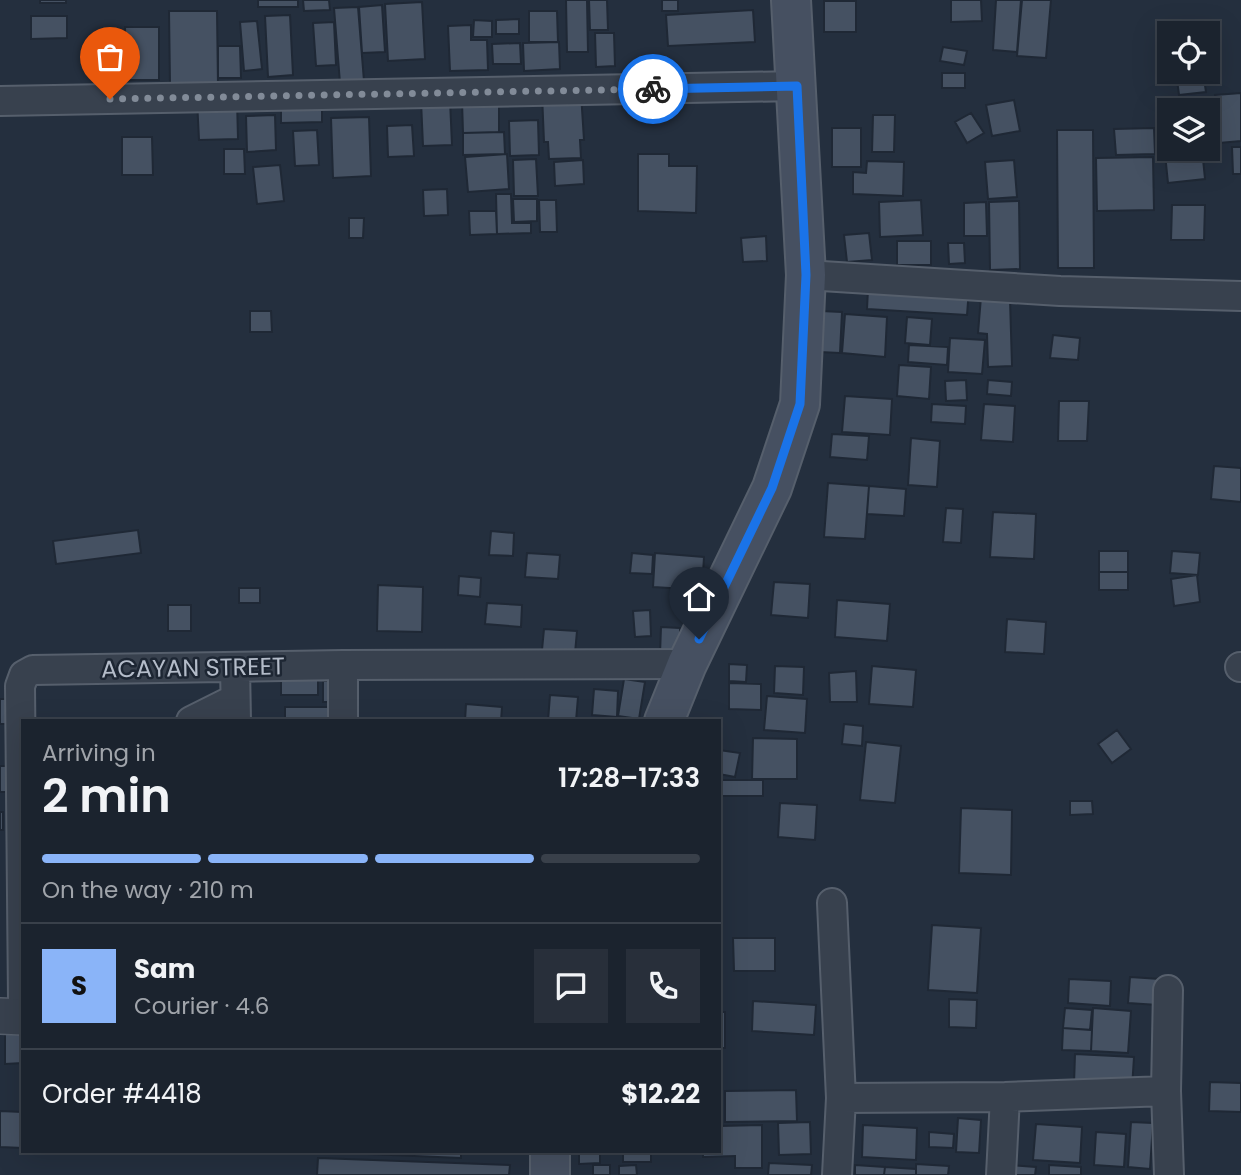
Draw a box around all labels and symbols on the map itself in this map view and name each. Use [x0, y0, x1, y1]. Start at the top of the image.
pin [80, 27, 140, 99]
courier [618, 54, 688, 124]
pin [669, 567, 729, 639]
street label: ACAYAN STREET [101, 649, 285, 686]

